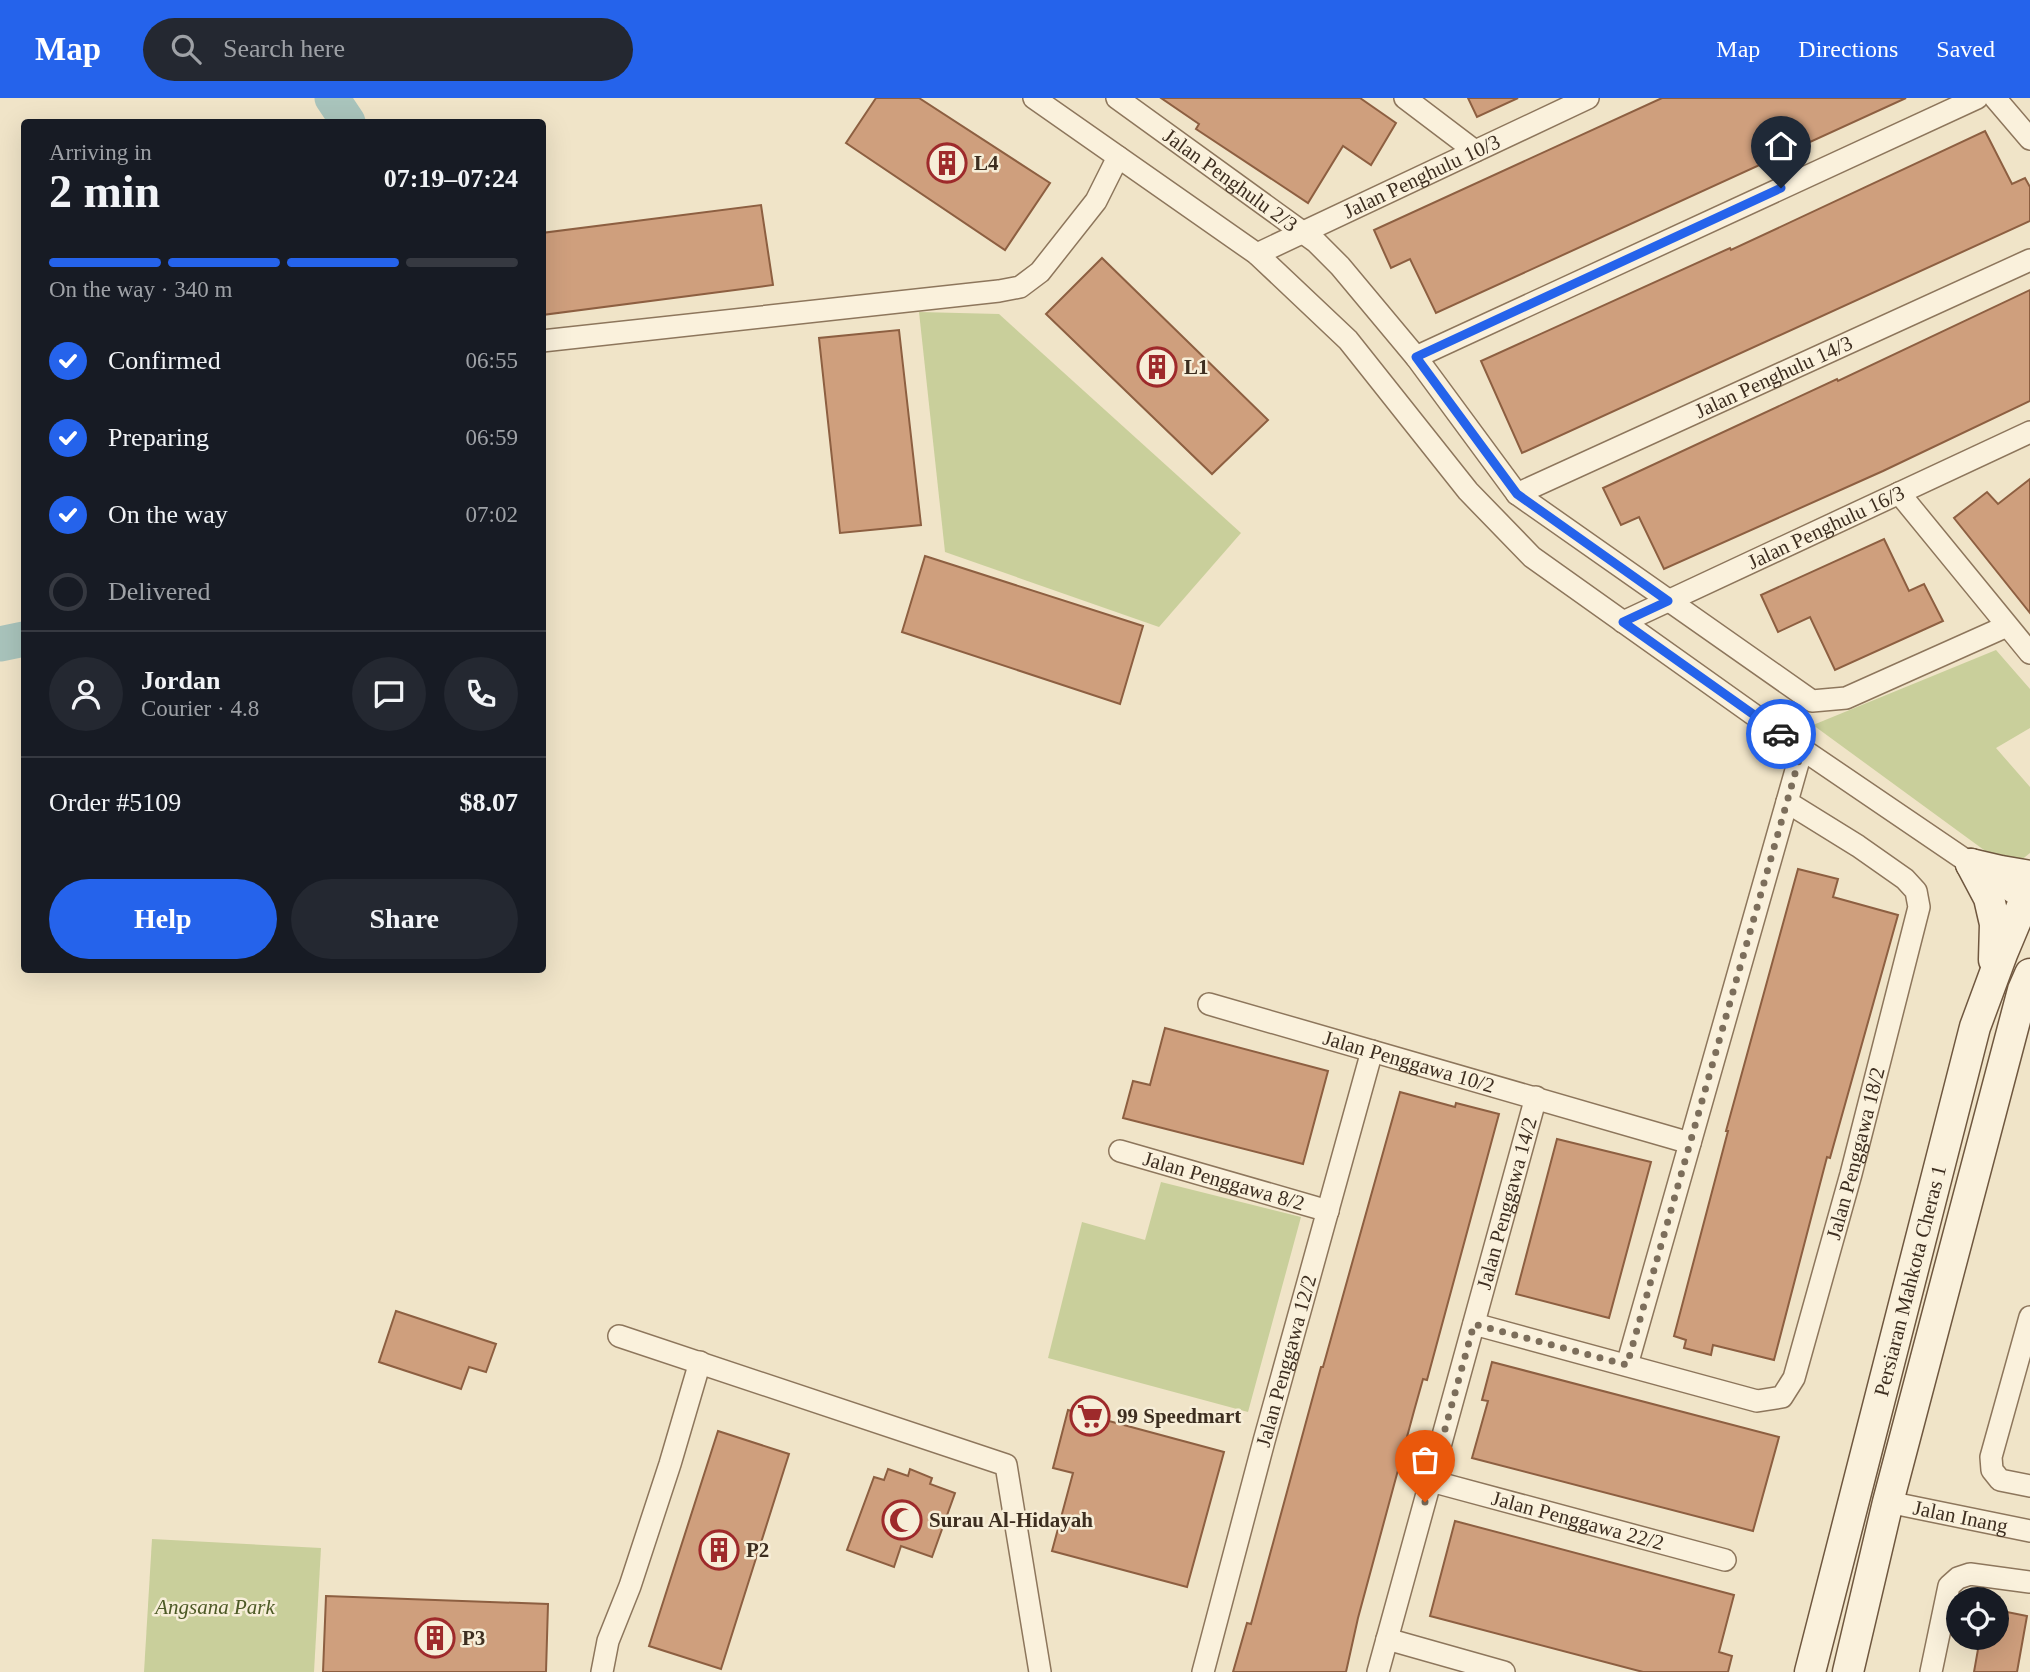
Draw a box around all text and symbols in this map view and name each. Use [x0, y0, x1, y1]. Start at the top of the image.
search box [143, 18, 633, 81]
icon: search [167, 30, 205, 68]
text: Map [35, 31, 101, 67]
text: Search here [223, 34, 345, 63]
text: Map [1716, 36, 1760, 62]
text: Directions [1798, 36, 1898, 62]
text: Saved [1936, 36, 1995, 62]
pin [1751, 116, 1811, 188]
street label: Jalan Penghulu 2/3 [1159, 123, 1302, 237]
icon: home [1762, 127, 1800, 165]
street label: Jalan Penghulu 10/3 [1339, 129, 1504, 224]
text: Arriving in [49, 140, 152, 165]
building icon: L4 [926, 142, 968, 184]
place label: L4 [974, 151, 999, 175]
text: 07:19–07:24 [384, 164, 518, 193]
text: 2 min [49, 166, 160, 217]
text: On the way · 340 m [49, 277, 232, 302]
street label: Jalan Penghulu 14/3 [1691, 331, 1856, 423]
icon: check [49, 342, 87, 380]
text: Confirmed [108, 346, 221, 375]
building icon: L1 [1136, 346, 1178, 388]
text: 06:55 [466, 348, 518, 373]
place label: L1 [1184, 355, 1209, 379]
icon: check [49, 419, 87, 457]
text: Preparing [108, 423, 209, 452]
text: 06:59 [466, 425, 518, 450]
street label: Jalan Penghulu 16/3 [1744, 480, 1908, 574]
icon: check [49, 496, 87, 534]
text: On the way [108, 500, 228, 529]
text: 07:02 [466, 502, 518, 527]
text: Delivered [108, 577, 211, 606]
button: person [49, 657, 123, 731]
button: chat [352, 657, 426, 731]
button: phone [444, 657, 518, 731]
text: Jordan [141, 666, 220, 695]
text: Courier · 4.8 [141, 696, 259, 721]
courier [1746, 699, 1816, 769]
icon: car [1762, 715, 1800, 753]
text: Order #5109 [49, 788, 181, 817]
text: $8.07 [460, 788, 518, 817]
button: Help [49, 879, 277, 959]
button: Share [291, 879, 518, 959]
street label: Jalan Penggawa 10/2 [1320, 1026, 1497, 1098]
street label: Jalan Penggawa 18/2 [1821, 1065, 1890, 1242]
street label: Jalan Penggawa 14/2 [1472, 1115, 1542, 1292]
street label: Jalan Penggawa 8/2 [1140, 1146, 1307, 1216]
street label: Persiaran Mahkota Cheras 1 [1869, 1163, 1951, 1399]
street label: Jalan Penggawa 12/2 [1251, 1272, 1321, 1449]
supermarket icon: 99 Speedmart [1069, 1395, 1111, 1437]
place label: 99 Speedmart [1117, 1404, 1241, 1428]
pin [1395, 1430, 1455, 1502]
icon: bag [1406, 1441, 1444, 1479]
street label: Jalan Penggawa 22/2 [1489, 1486, 1667, 1555]
street label: Jalan Inang [1911, 1495, 2011, 1538]
mosque icon: Surau Al-Hidayah [881, 1499, 923, 1541]
place label: Surau Al-Hidayah [929, 1508, 1093, 1532]
building icon: P2 [698, 1529, 740, 1571]
place label: P2 [746, 1538, 769, 1562]
map controls [1946, 1587, 2009, 1650]
button: locate [1946, 1587, 2009, 1650]
park label: Angsana Park [153, 1595, 275, 1619]
building icon: P3 [414, 1617, 456, 1659]
place label: P3 [462, 1626, 485, 1650]

